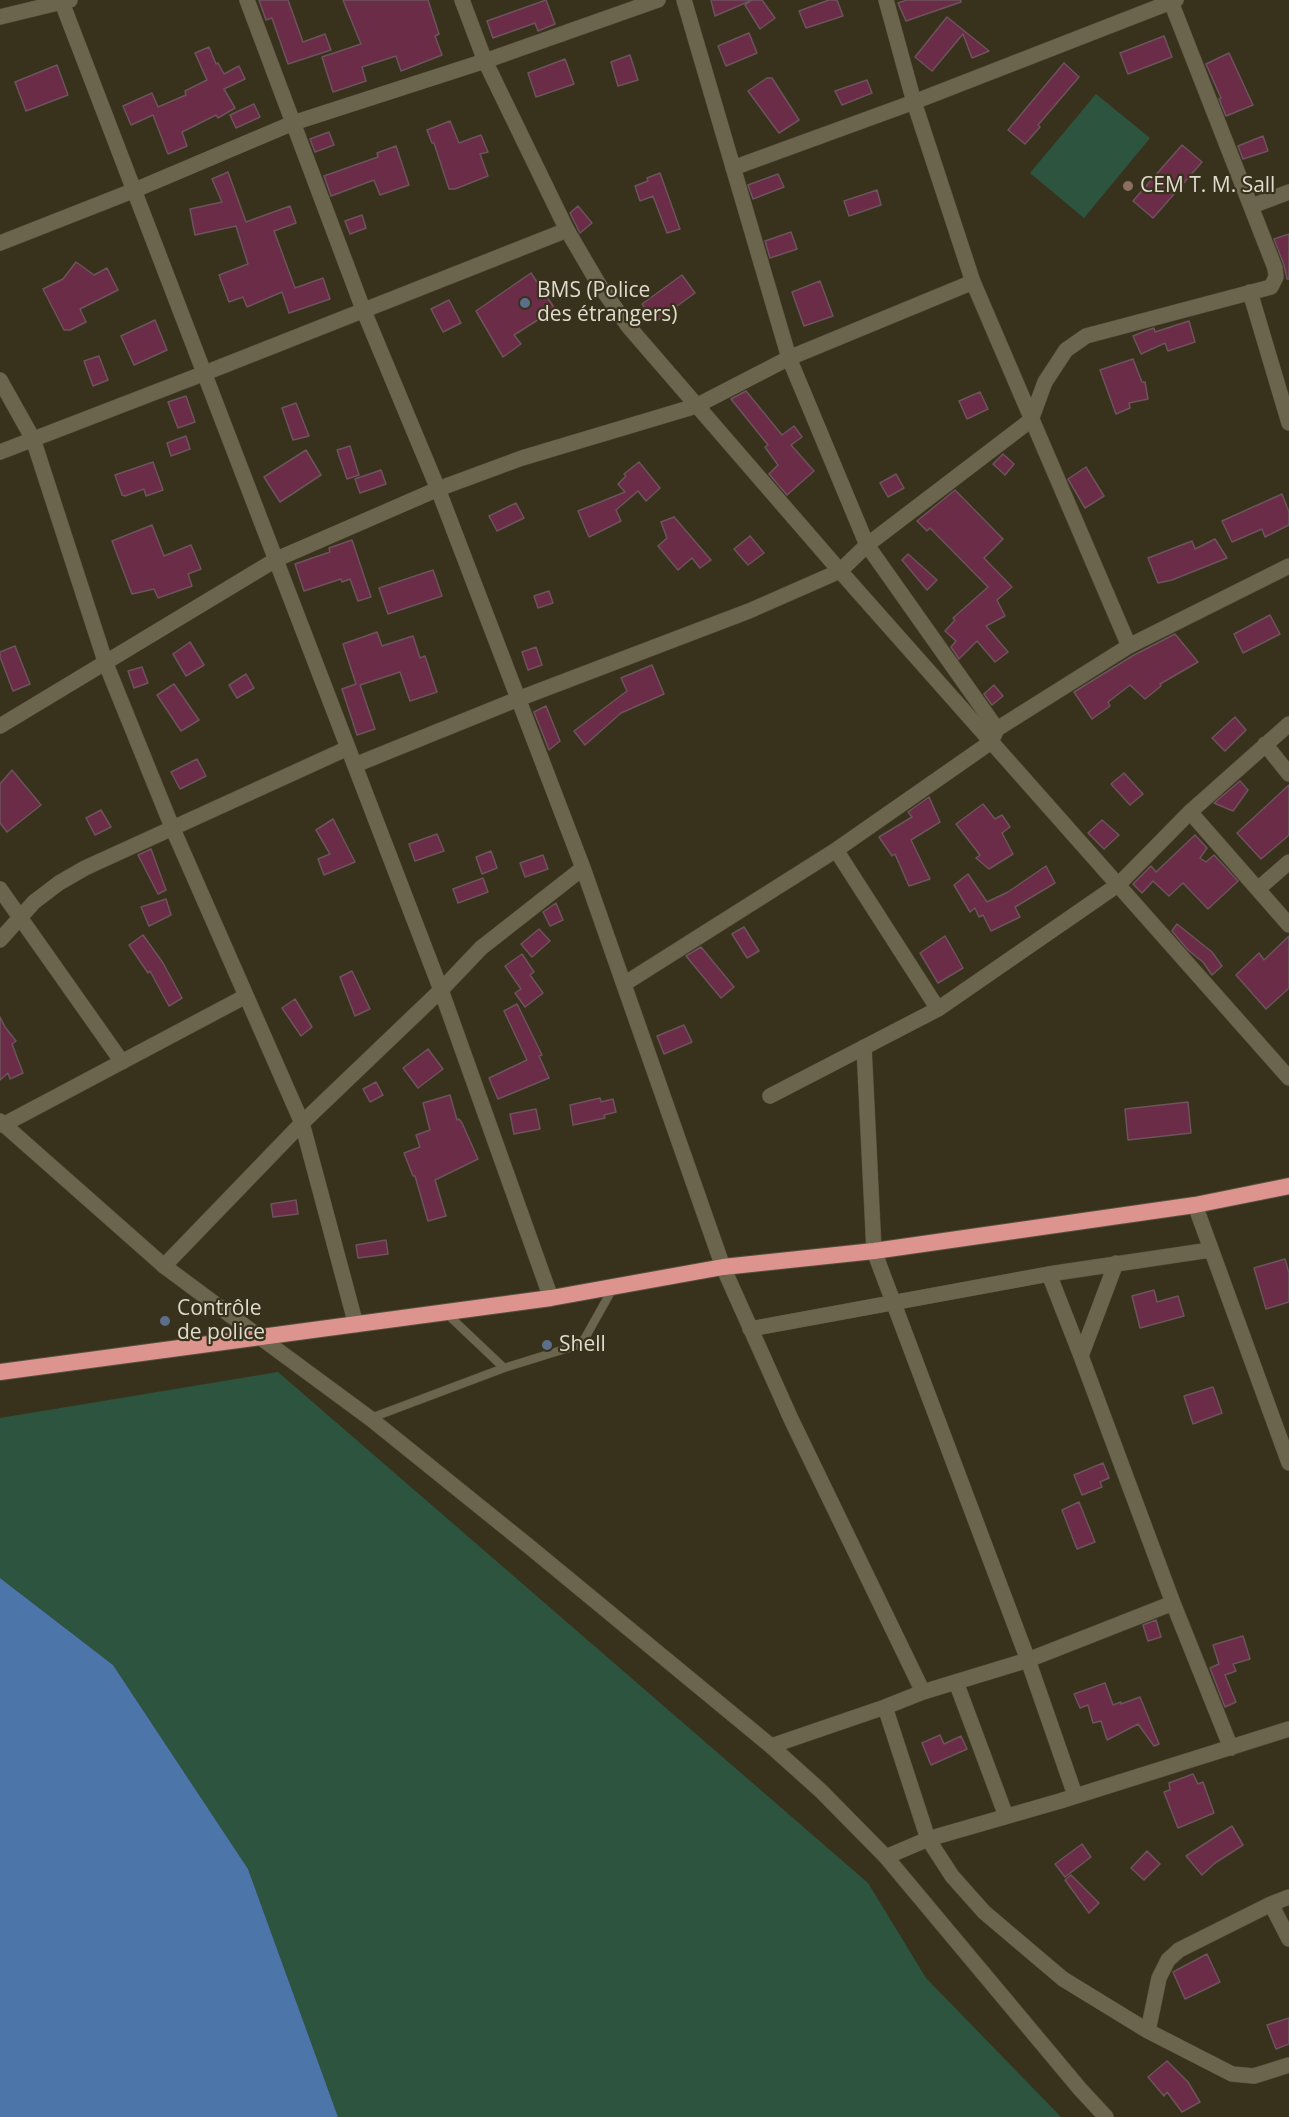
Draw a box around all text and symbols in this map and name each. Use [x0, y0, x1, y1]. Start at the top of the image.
place label: CEM T. M. Sall [1140, 173, 1275, 199]
marker: CEM T. M. Sall [1121, 179, 1135, 193]
place label: BMS (Police des étrangers) [537, 278, 677, 328]
marker: BMS (Police des étrangers) [518, 296, 532, 310]
place label: Contrôle de police [177, 1296, 265, 1346]
marker: Contrôle de police [158, 1314, 172, 1328]
place label: Shell [559, 1332, 606, 1358]
marker: Shell [540, 1338, 554, 1352]

